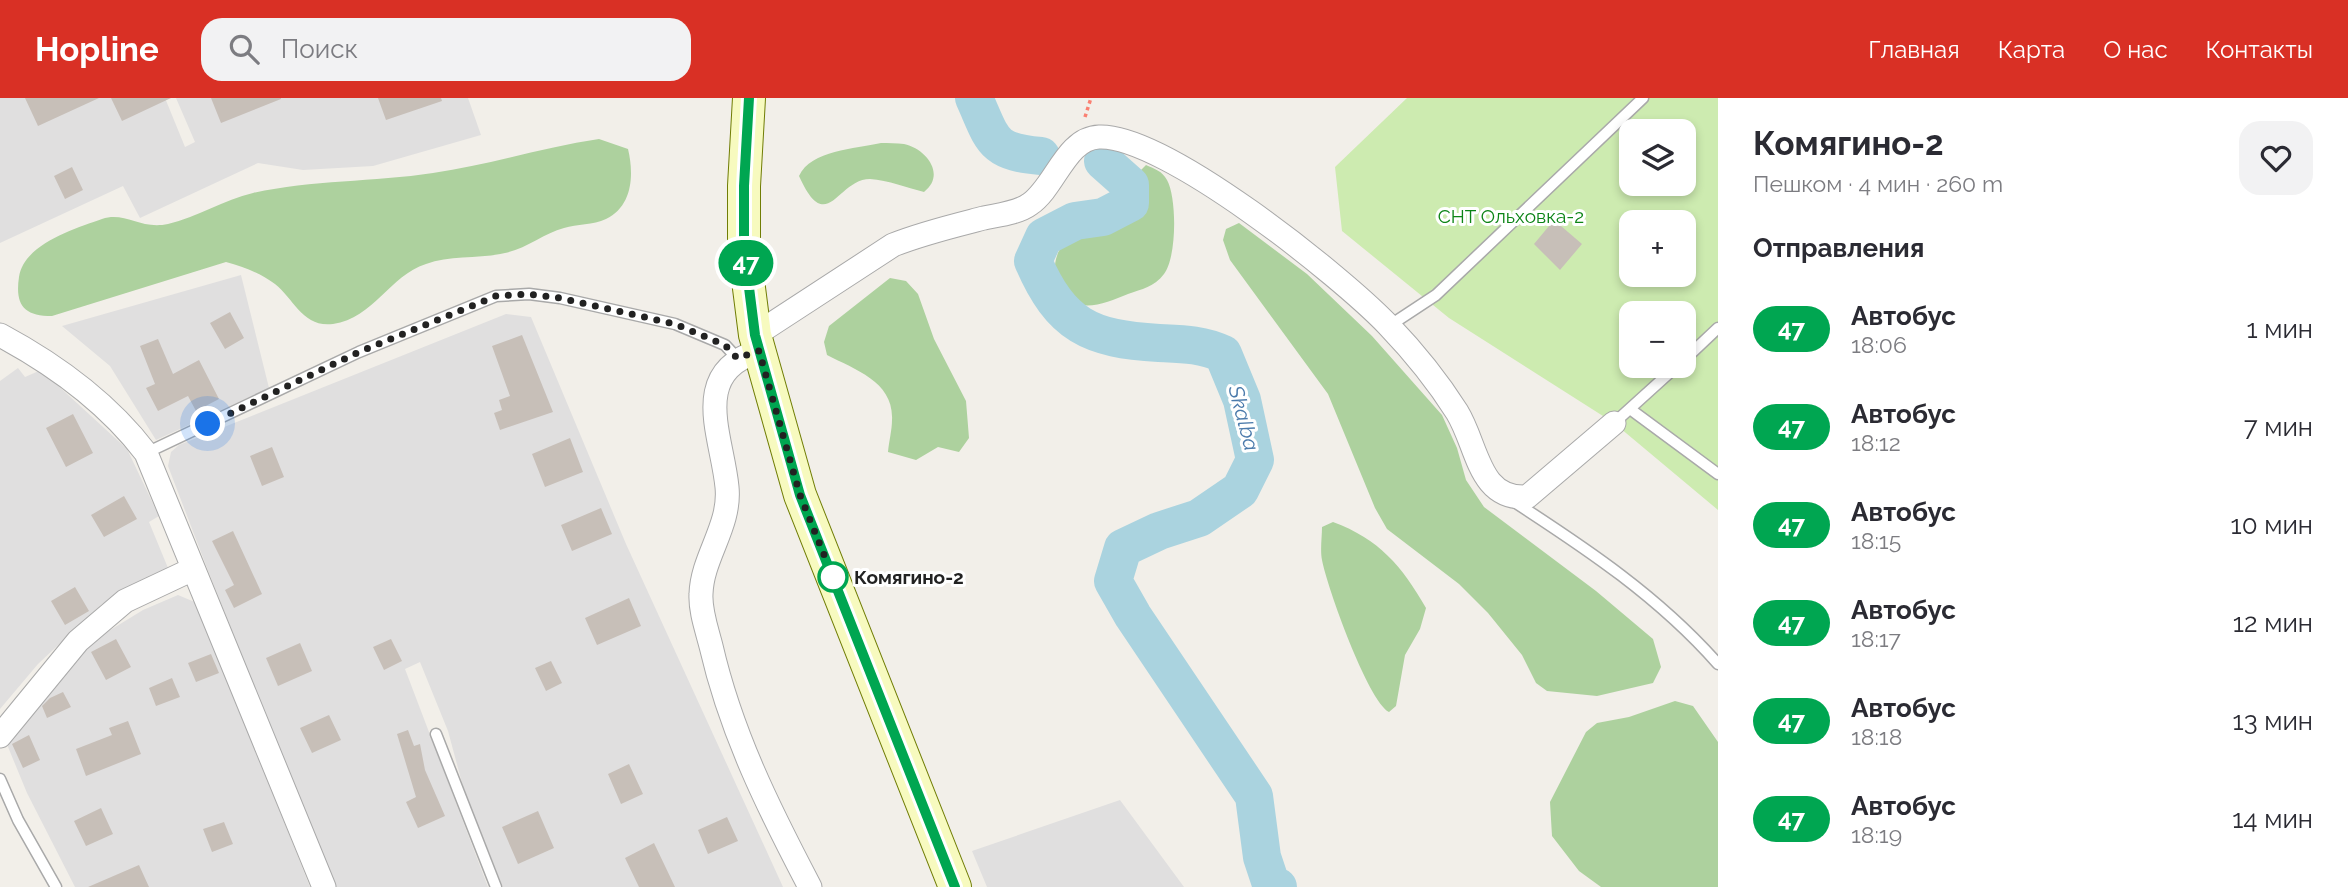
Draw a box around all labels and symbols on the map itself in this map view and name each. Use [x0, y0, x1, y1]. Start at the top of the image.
park label: СНТ Ольховка-2 [1438, 205, 1584, 227]
line badge: 47 [714, 240, 778, 286]
water label: Skalba [1223, 382, 1265, 453]
your location [190, 406, 225, 441]
marker: Комягино-2 [818, 562, 848, 592]
place label: Комягино-2 [854, 566, 964, 588]

